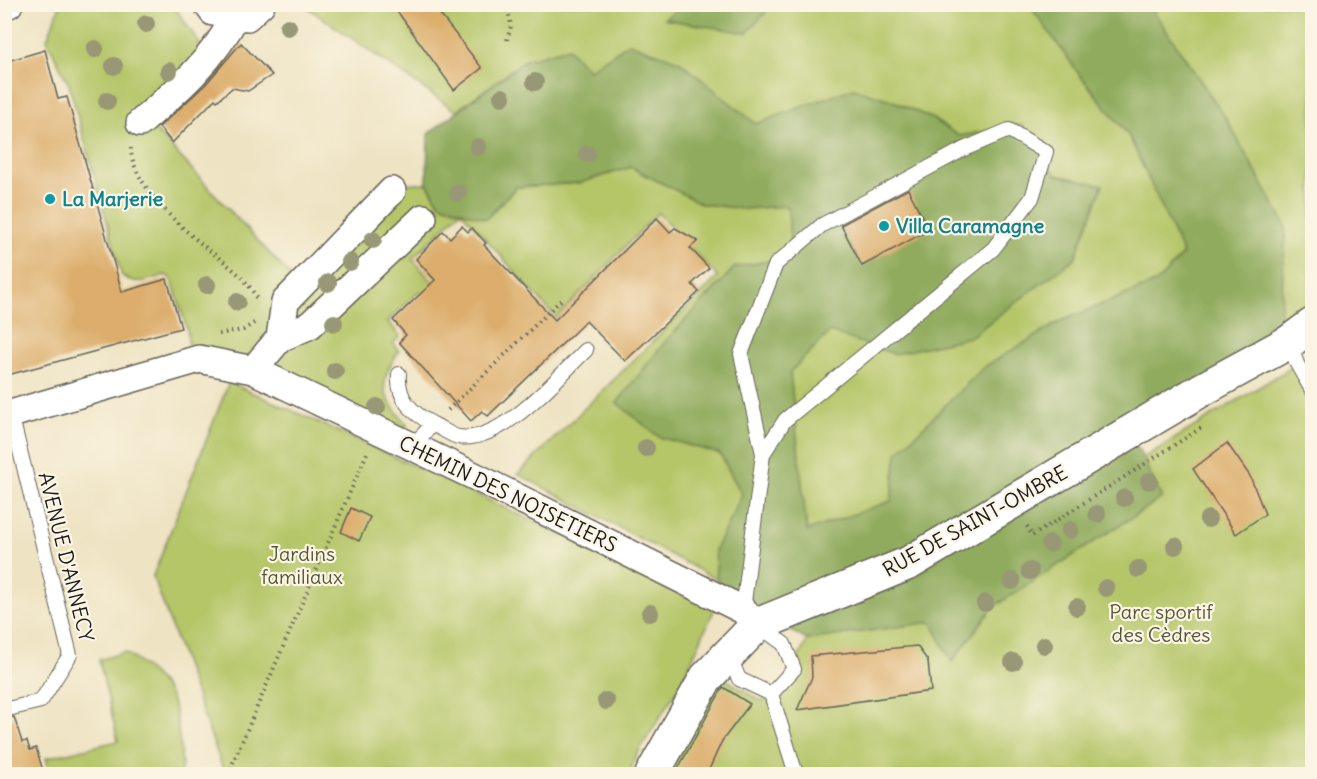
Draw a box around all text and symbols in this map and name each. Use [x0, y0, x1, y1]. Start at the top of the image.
place label: La Marjerie [62, 186, 163, 211]
marker: La Marjerie [43, 192, 57, 206]
place label: Villa Caramagne [896, 213, 1045, 238]
marker: Villa Caramagne [877, 219, 891, 233]
street label: CHEMIN DES NOISETIERS [395, 430, 621, 557]
street label: RUE DE SAINT-OMBRE [878, 459, 1072, 582]
street label: AVENUE D'ANNECY [33, 469, 100, 644]
park label: Jardins familiaux [261, 541, 343, 589]
park label: Parc sportif des Cèdres [1109, 599, 1213, 647]

